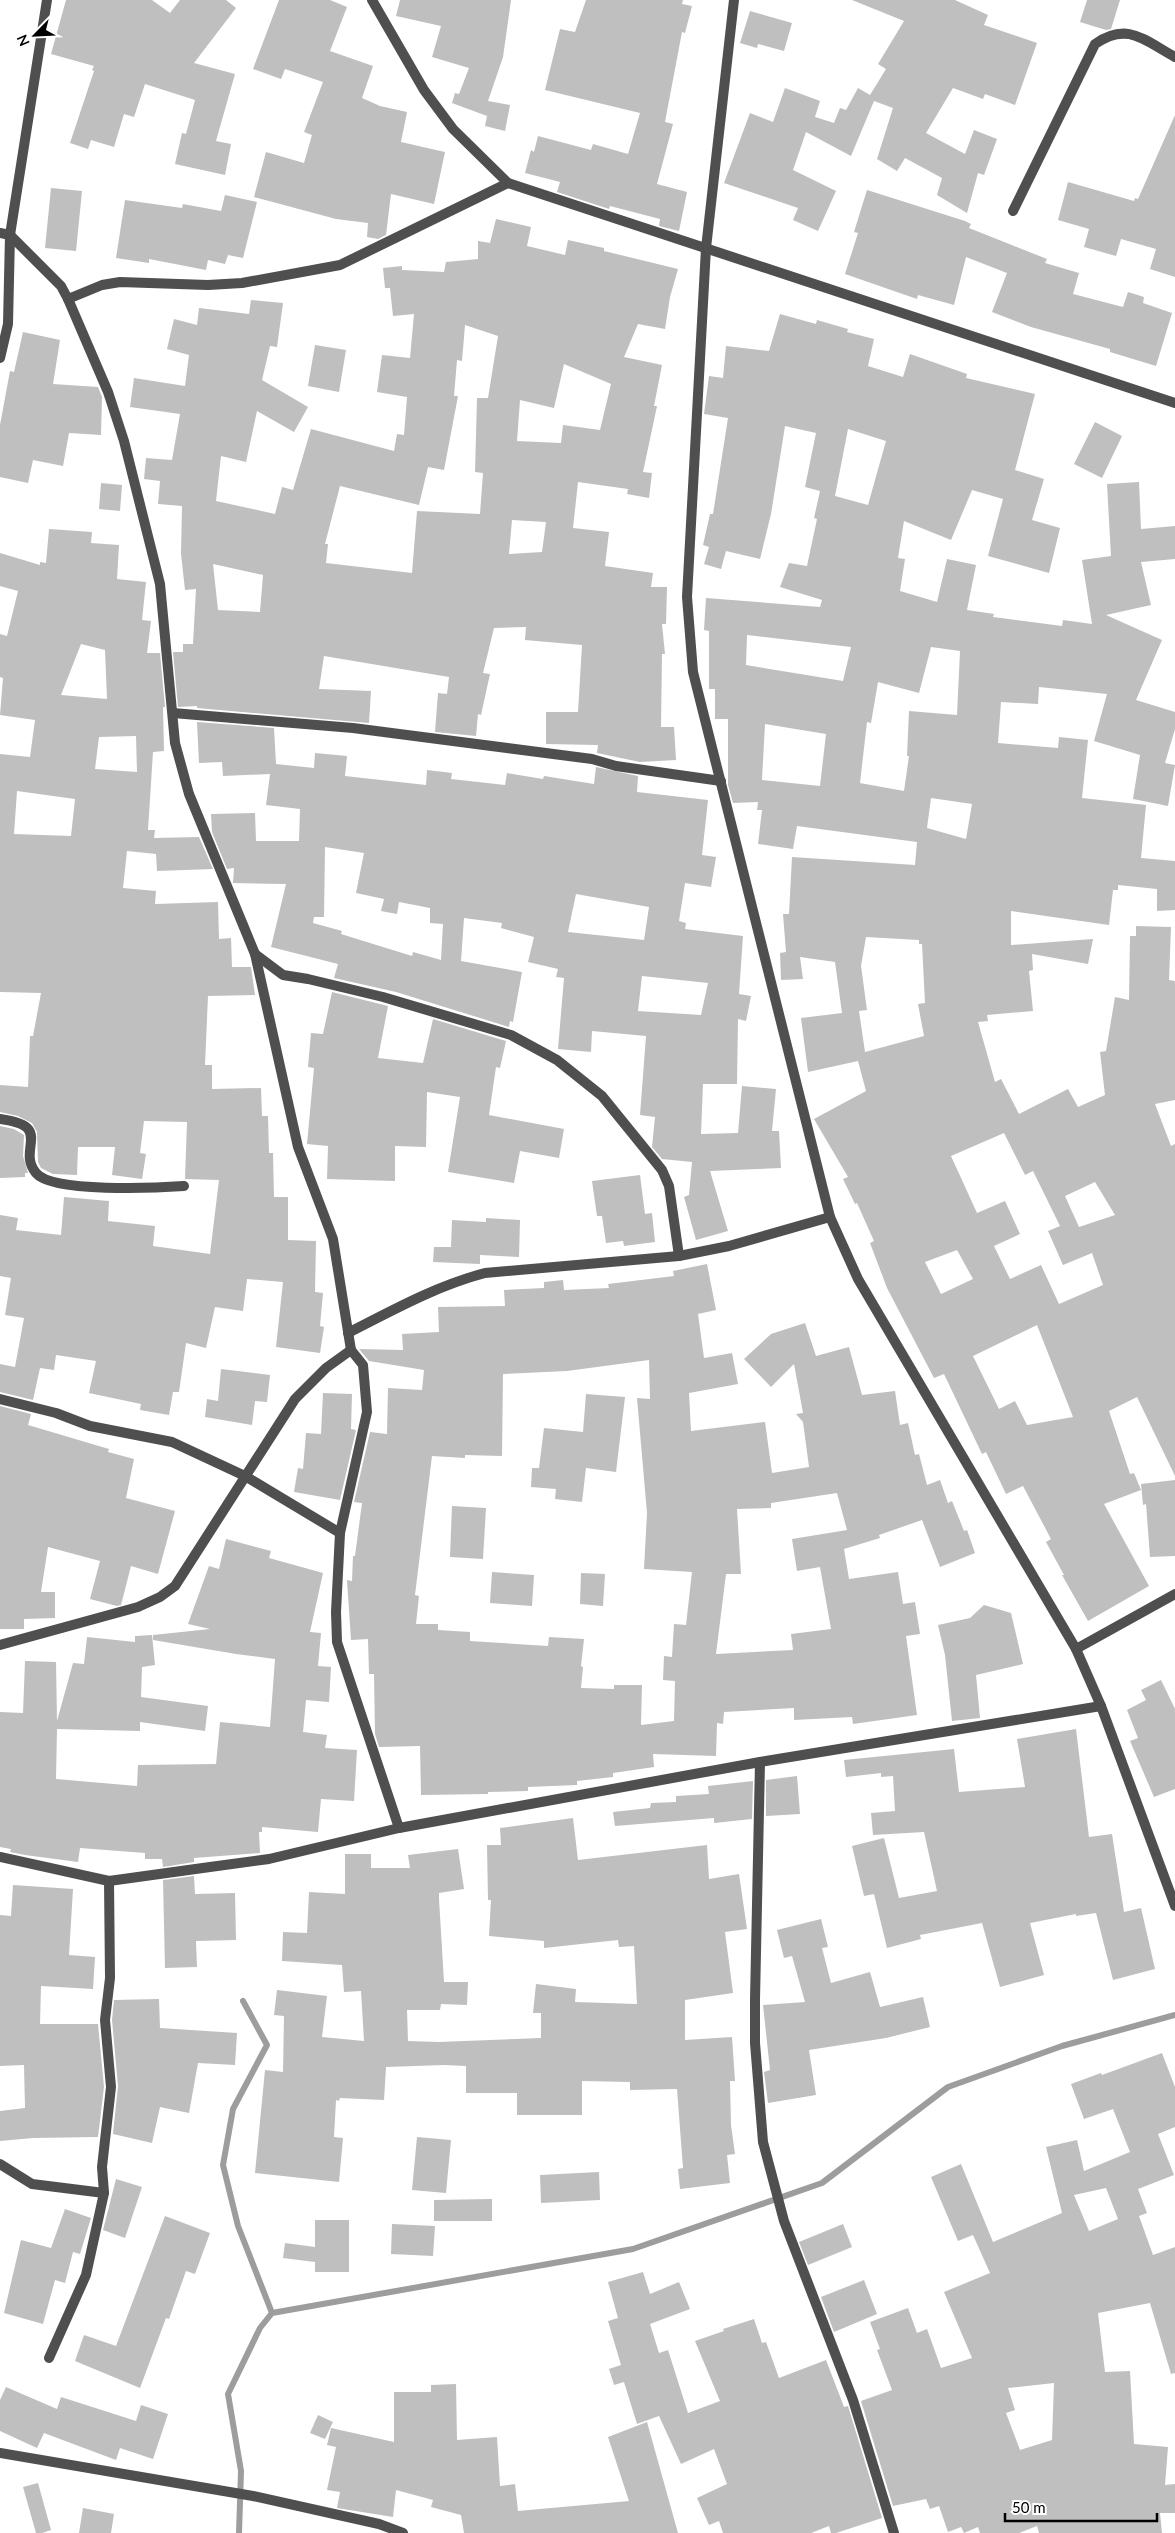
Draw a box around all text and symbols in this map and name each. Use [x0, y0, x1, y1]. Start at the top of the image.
north arrow [10, 10, 60, 60]
text: N [13, 32, 33, 49]
scale bar [1005, 2490, 1158, 2522]
text: 50 m [1012, 2498, 1046, 2516]

